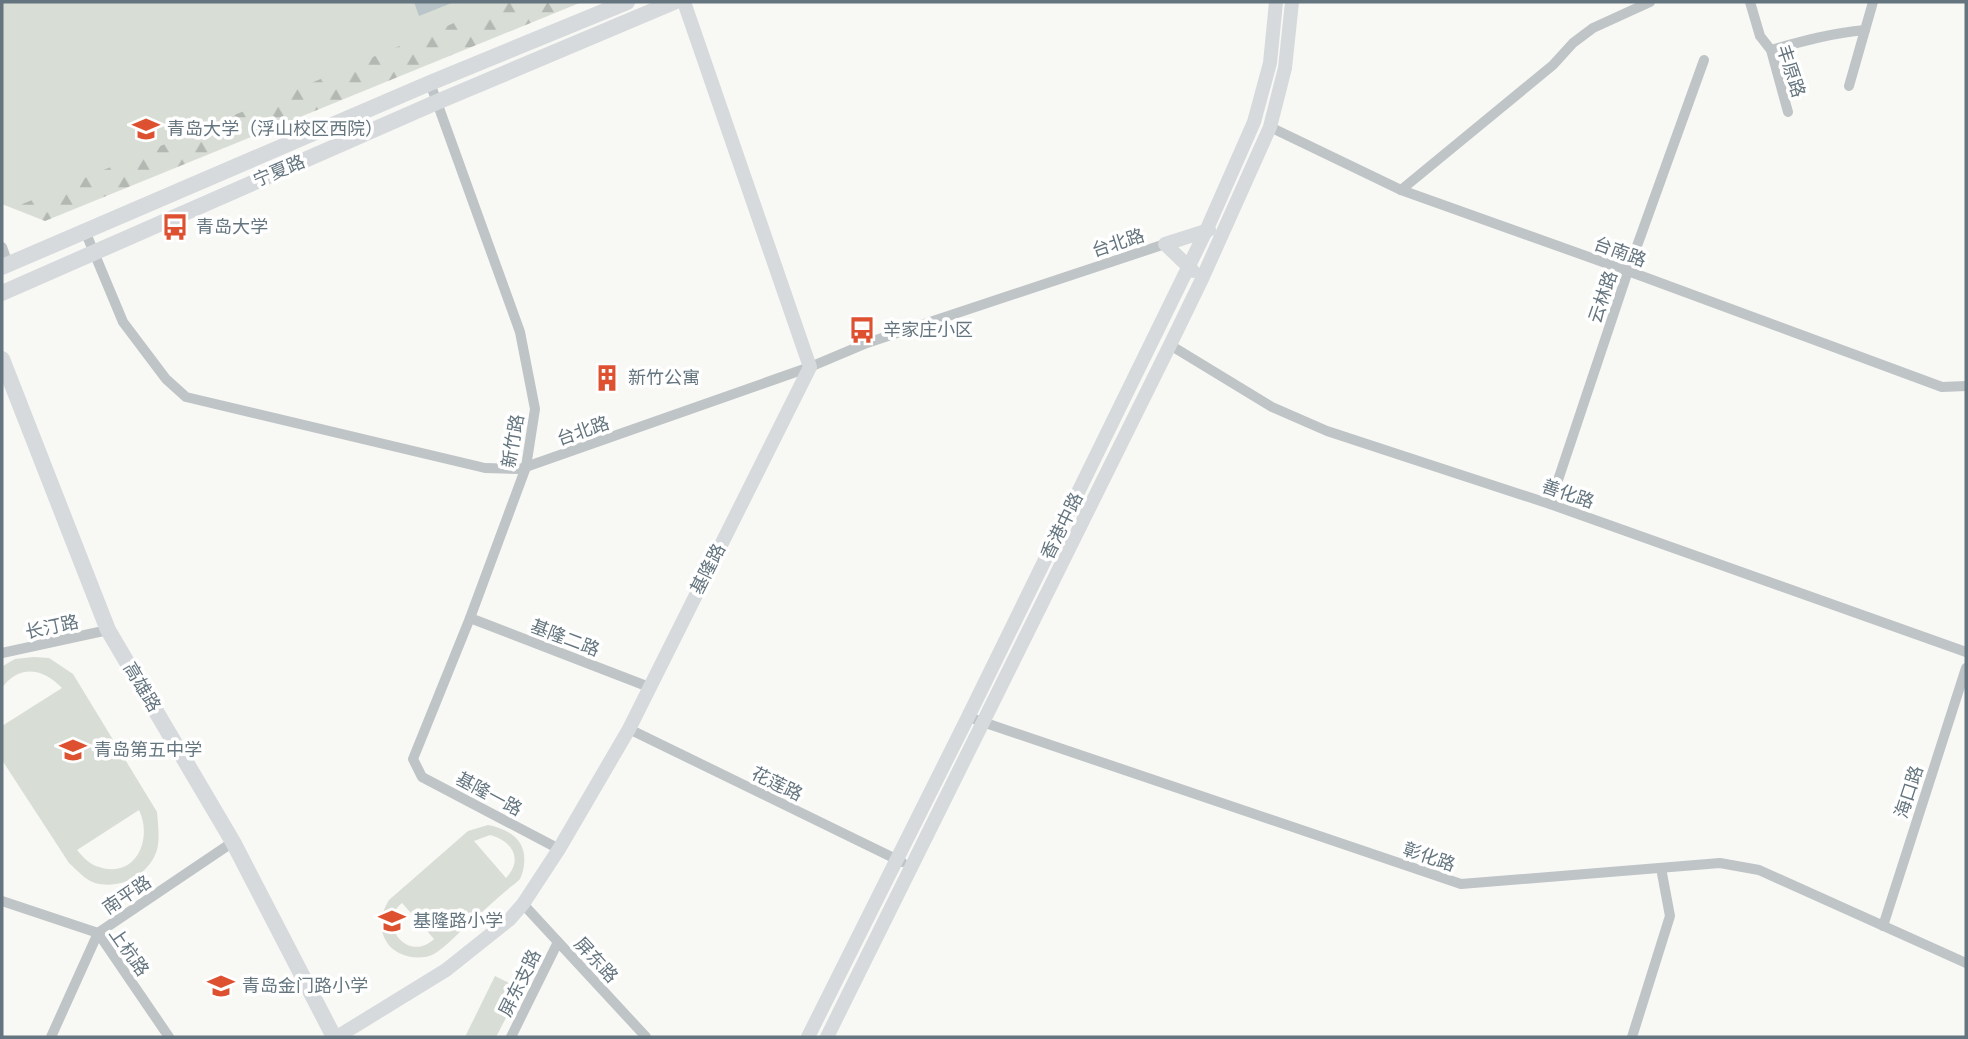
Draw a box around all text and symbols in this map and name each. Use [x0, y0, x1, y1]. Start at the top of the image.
street label: 丰原路 [1771, 41, 1812, 100]
school or university icon: 青岛大学（浮山校区西院） [131, 114, 161, 144]
place label: 青岛大学（浮山校区西院） [167, 116, 383, 141]
street label: 宁夏路 [249, 148, 309, 193]
bus stop icon: 青岛大学 [160, 212, 190, 242]
place label: 青岛大学 [196, 214, 268, 239]
street label: 台北路 [1088, 222, 1147, 263]
street label: 台南路 [1591, 231, 1650, 273]
street label: 云林路 [1582, 267, 1623, 326]
bus stop icon: 辛家庄小区 [847, 315, 877, 345]
place label: 辛家庄小区 [883, 317, 973, 342]
building icon: 新竹公寓 [592, 363, 622, 393]
place label: 新竹公寓 [628, 365, 700, 390]
street label: 台北路 [553, 410, 612, 451]
street label: 新竹路 [496, 412, 530, 470]
street label: 善化路 [1539, 473, 1598, 514]
street label: 香港中路 [1035, 488, 1089, 564]
street label: 基隆路 [684, 539, 731, 599]
street label: 长汀路 [23, 609, 81, 644]
street label: 基隆二路 [527, 613, 603, 662]
street label: 高雄路 [118, 657, 167, 716]
school or university icon: 青岛第五中学 [58, 735, 88, 765]
place label: 青岛第五中学 [94, 737, 202, 762]
street label: 花莲路 [747, 760, 807, 807]
street label: 海口路 [1888, 762, 1929, 821]
street label: 基隆一路 [452, 766, 527, 821]
street label: 彰化路 [1400, 836, 1459, 877]
street label: 南平路 [97, 869, 156, 920]
school or university icon: 基隆路小学 [377, 906, 407, 936]
place label: 基隆路小学 [413, 908, 503, 933]
street label: 上杭路 [104, 922, 155, 981]
street label: 屏东路 [569, 931, 624, 988]
street label: 屏东支路 [493, 945, 547, 1021]
school or university icon: 青岛金门路小学 [206, 971, 236, 1001]
place label: 青岛金门路小学 [242, 973, 368, 998]

